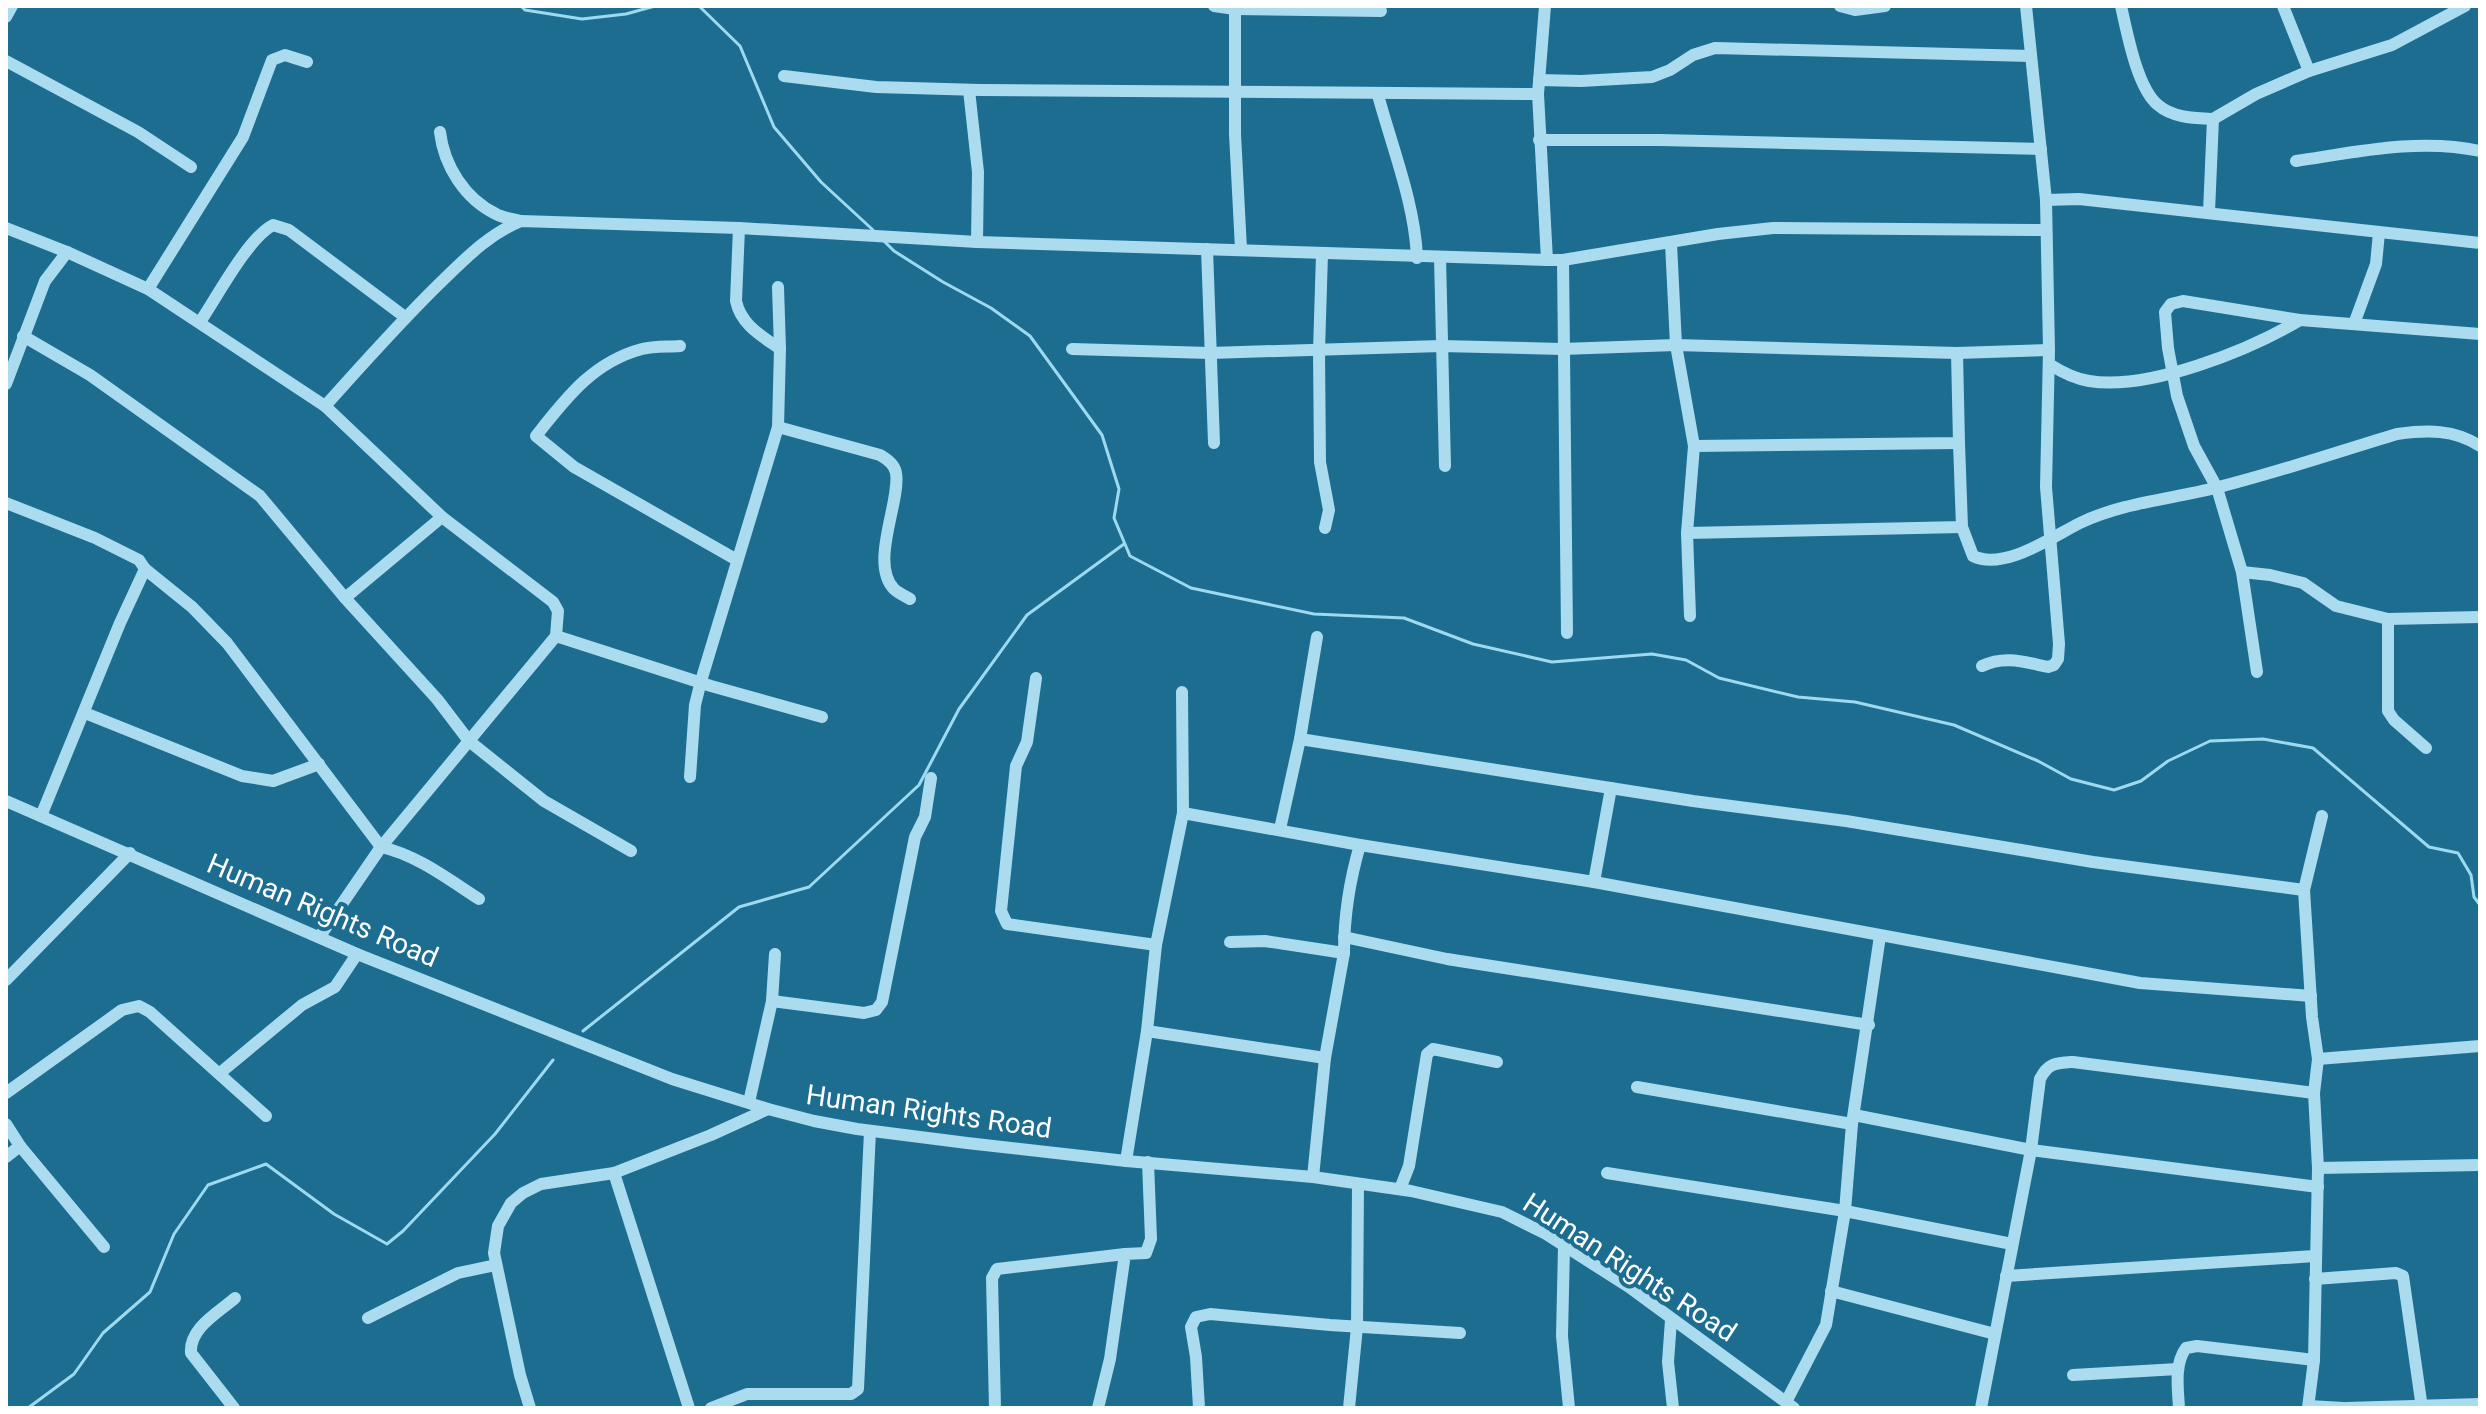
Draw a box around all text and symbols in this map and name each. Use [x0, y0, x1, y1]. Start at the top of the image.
street label: Human Rights Road [202, 847, 443, 974]
street label: Human Rights Road [804, 1078, 1054, 1145]
street label: Human Rights Road [1517, 1186, 1743, 1349]

